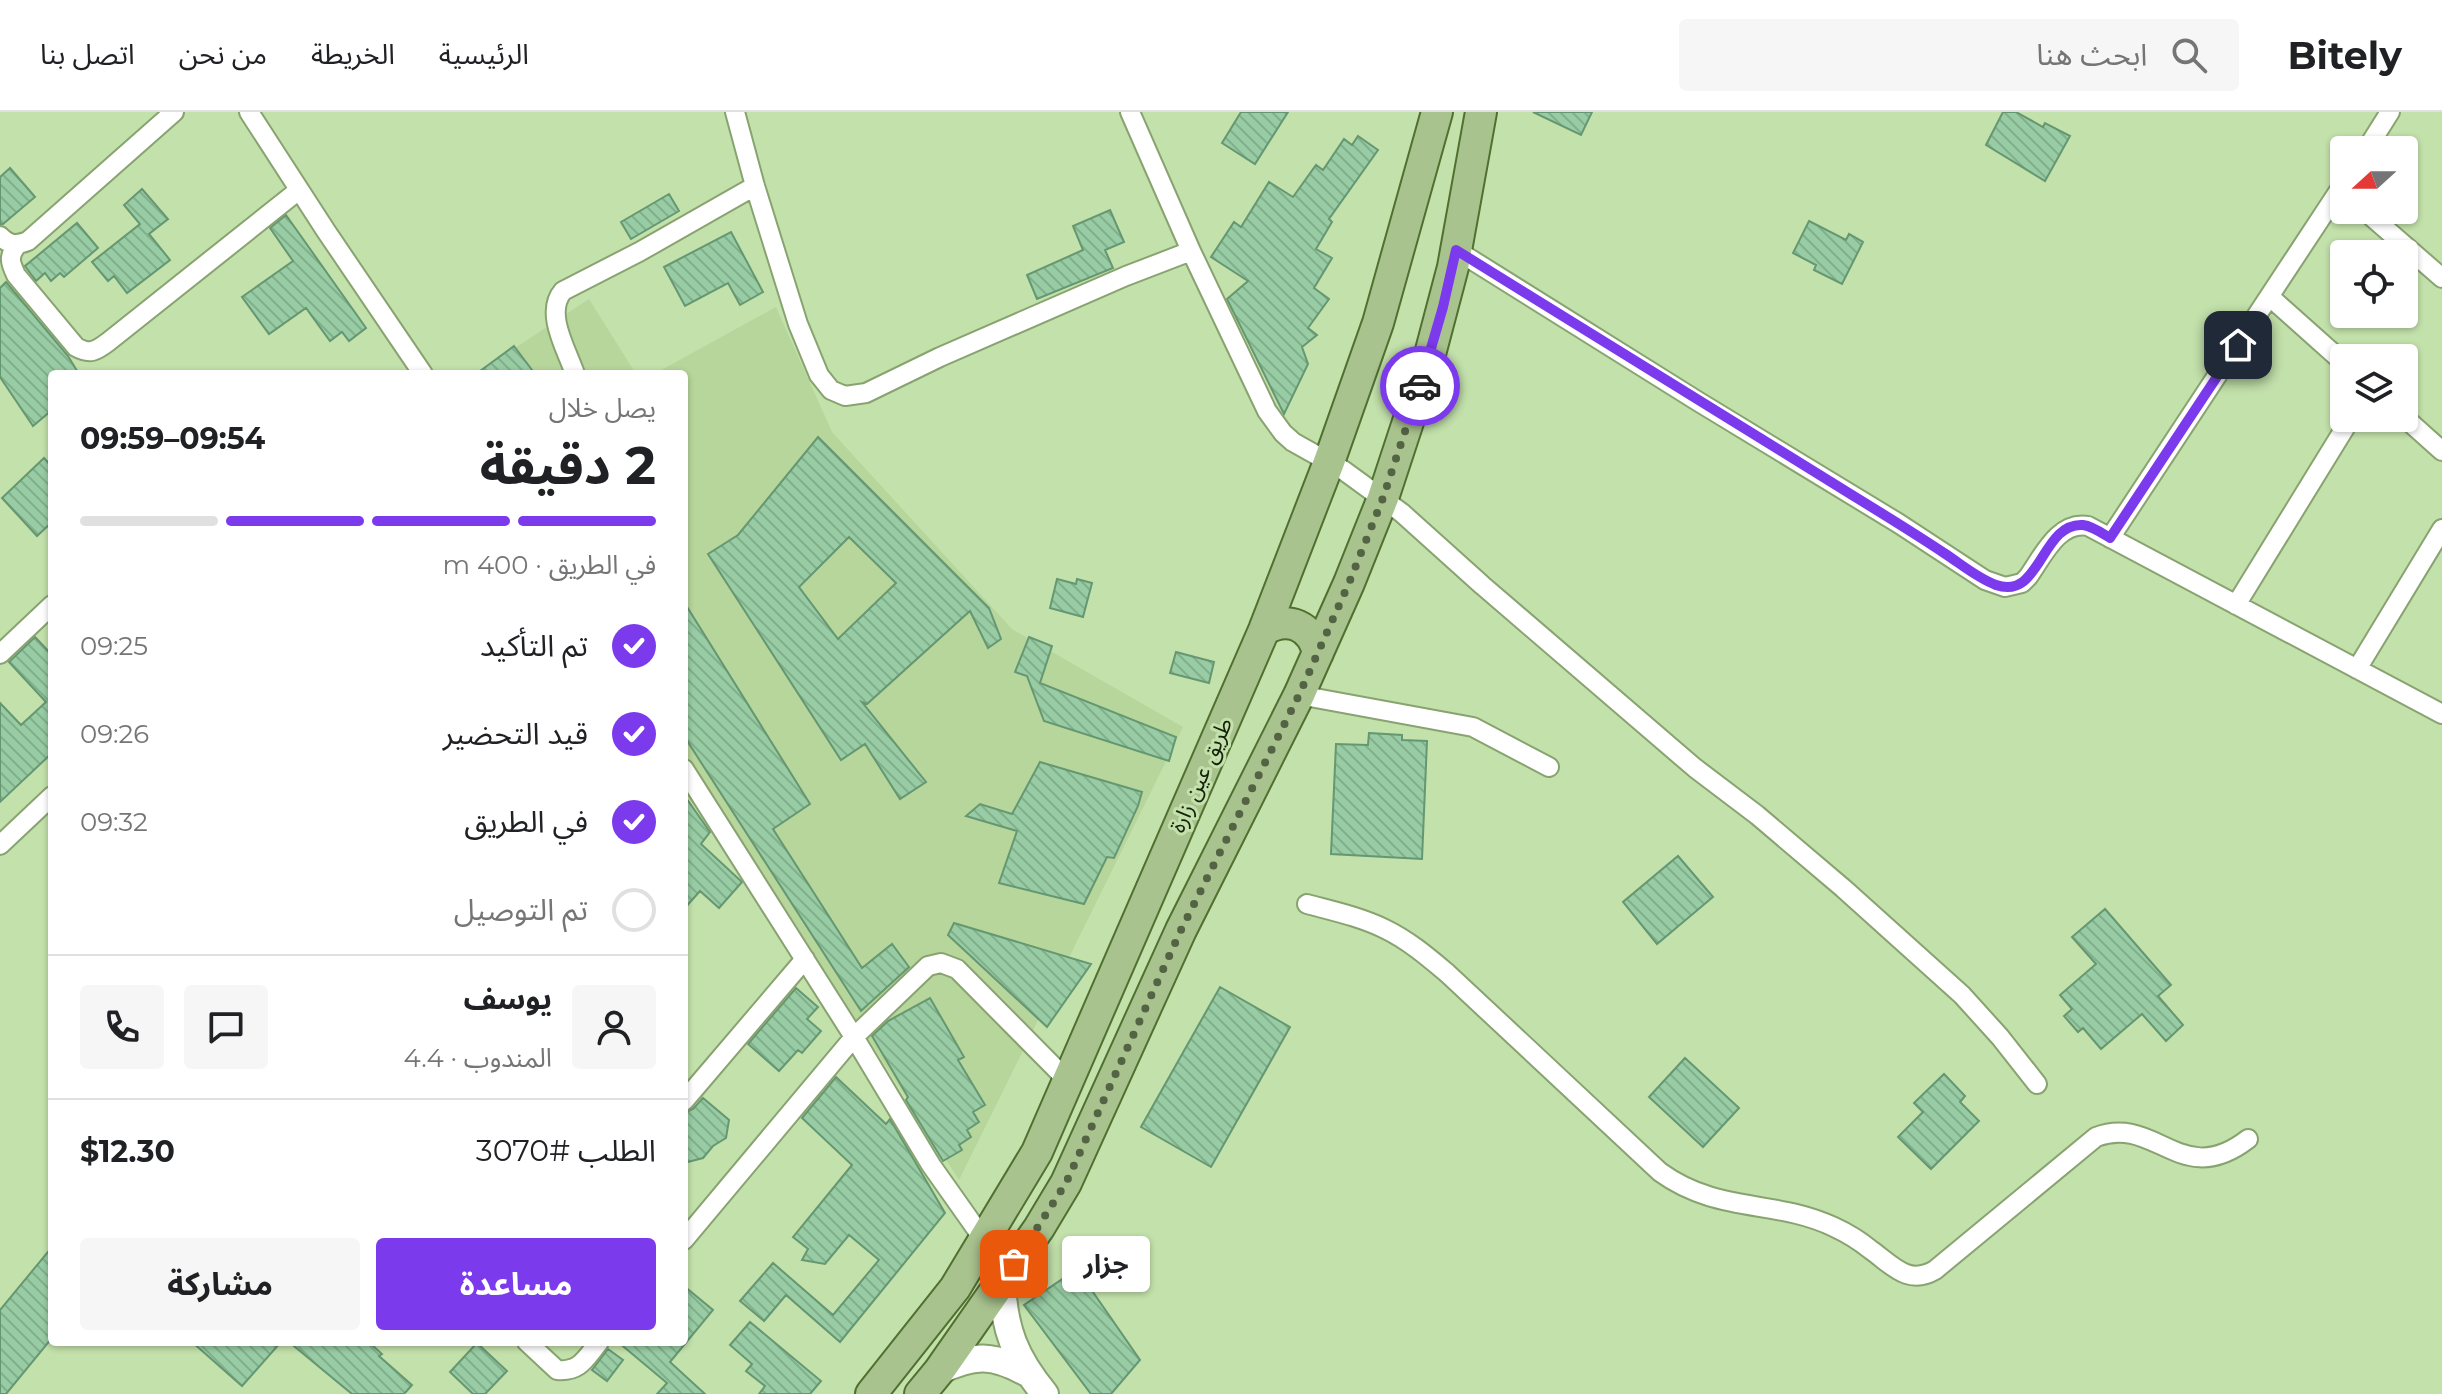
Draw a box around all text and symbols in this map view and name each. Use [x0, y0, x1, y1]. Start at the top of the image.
search box [1679, 19, 2239, 91]
text: Bitely [2287, 32, 2402, 79]
icon: search [2167, 33, 2211, 77]
text: ابحث هنا [2036, 36, 2147, 73]
text: اتصل بنا [40, 37, 135, 71]
text: من نحن [179, 37, 267, 71]
text: الخريطة [311, 37, 395, 71]
text: الرئيسية [439, 37, 529, 71]
north arrow [2330, 136, 2418, 224]
map controls [2330, 136, 2418, 432]
button: locate [2330, 240, 2418, 328]
pin [2204, 311, 2272, 379]
icon: home [2216, 323, 2260, 367]
button: layers [2330, 344, 2418, 432]
courier [1380, 346, 1460, 426]
icon: car [1398, 364, 1442, 408]
text: يصل خلال [549, 392, 656, 424]
text: 09:54–09:59 [80, 420, 265, 457]
text: 2 دقيقة [480, 434, 656, 497]
text: في الطريق · 400 m [443, 549, 656, 581]
icon: check [612, 624, 656, 668]
text: تم التأكيد [480, 627, 588, 664]
text: 09:25 [80, 630, 148, 662]
icon: check [612, 712, 656, 756]
street label: طريق عين زارة [1164, 713, 1238, 837]
text: قيد التحضير [443, 715, 588, 752]
text: 09:26 [80, 718, 149, 750]
icon: check [612, 800, 656, 844]
text: في الطريق [464, 803, 588, 840]
text: 09:32 [80, 806, 148, 838]
text: تم التوصيل [454, 891, 588, 928]
text: يوسف [464, 980, 552, 1017]
button: phone [80, 985, 164, 1069]
button: chat [184, 985, 268, 1069]
button: person [572, 985, 656, 1069]
text: المندوب · 4.4 [404, 1042, 552, 1074]
text: الطلب #3070 [476, 1132, 656, 1169]
text: $12.30 [80, 1133, 175, 1170]
pin [980, 1230, 1048, 1298]
callout: جزار [1062, 1236, 1150, 1292]
button: مشاركة [80, 1238, 360, 1330]
button: مساعدة [376, 1238, 656, 1330]
icon: bag [992, 1242, 1036, 1286]
text: جزار [1083, 1248, 1129, 1280]

